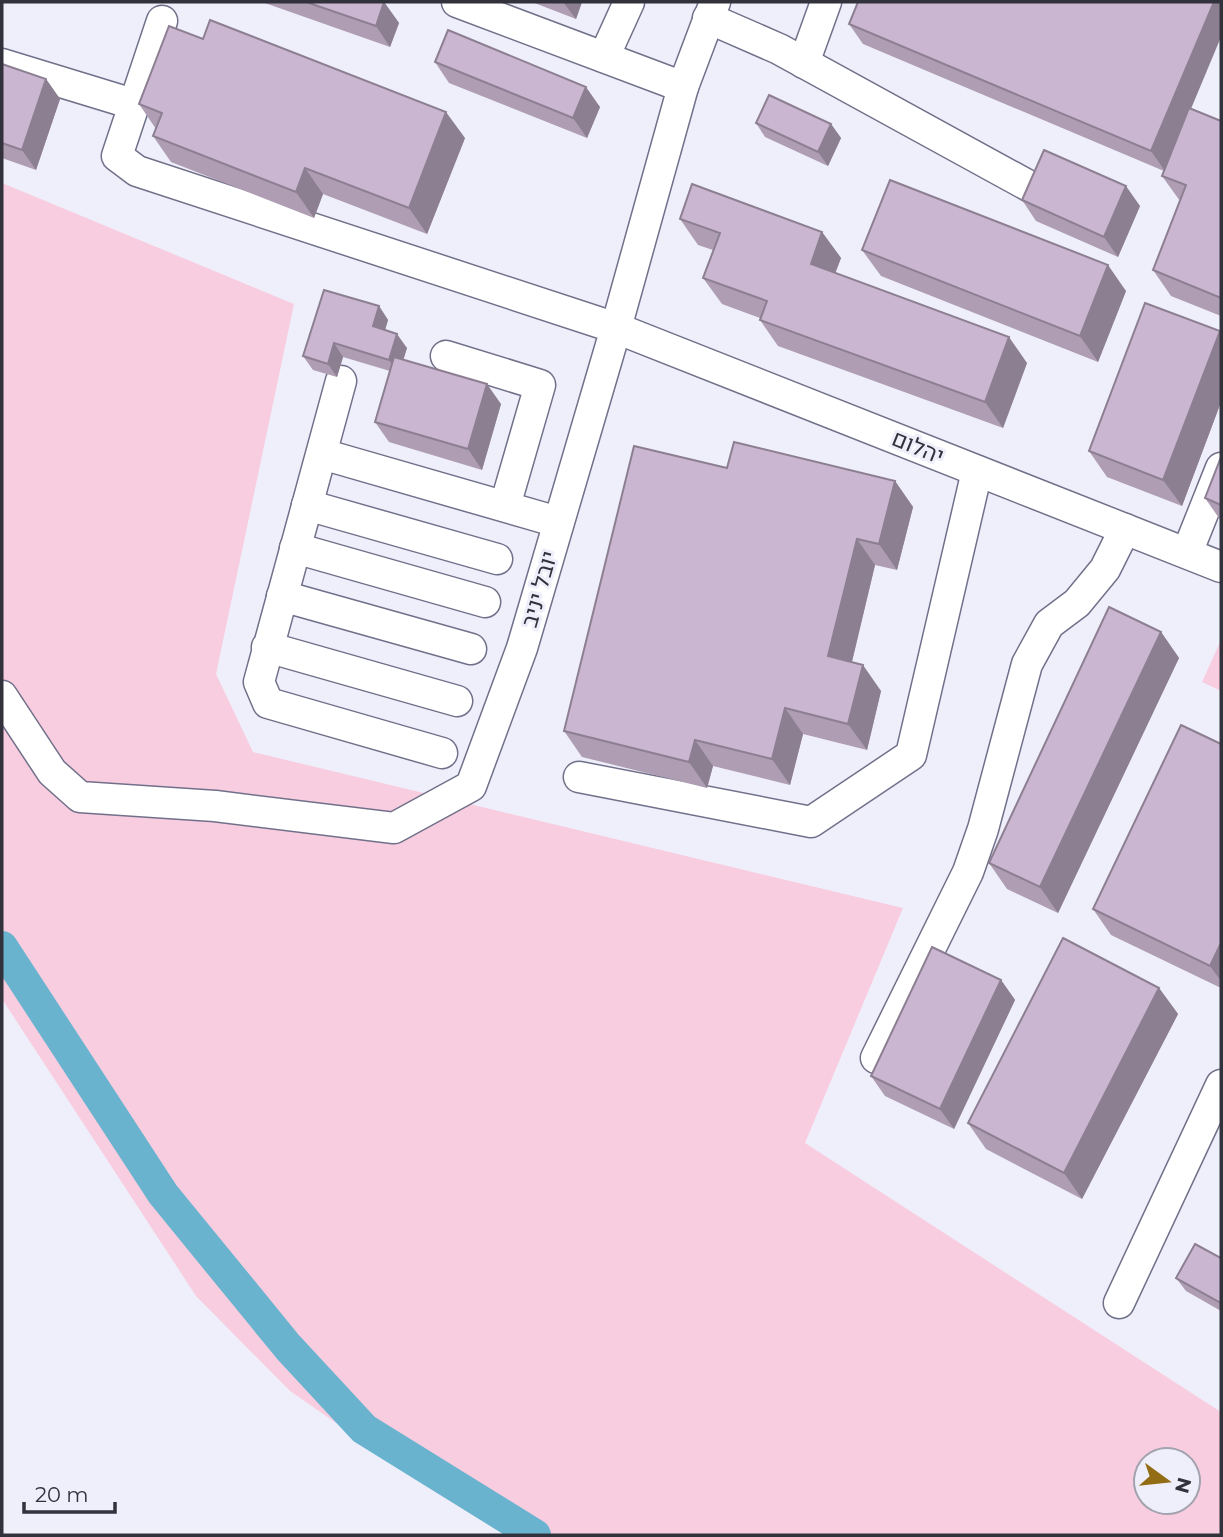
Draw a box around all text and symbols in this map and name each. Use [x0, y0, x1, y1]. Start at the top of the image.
street label: יהלום [888, 424, 948, 470]
street label: יובל יניב [515, 548, 563, 630]
north arrow [1132, 1446, 1202, 1516]
scale bar [24, 1470, 116, 1514]
text: N [1170, 1475, 1196, 1496]
text: 20 m [35, 1482, 89, 1507]

